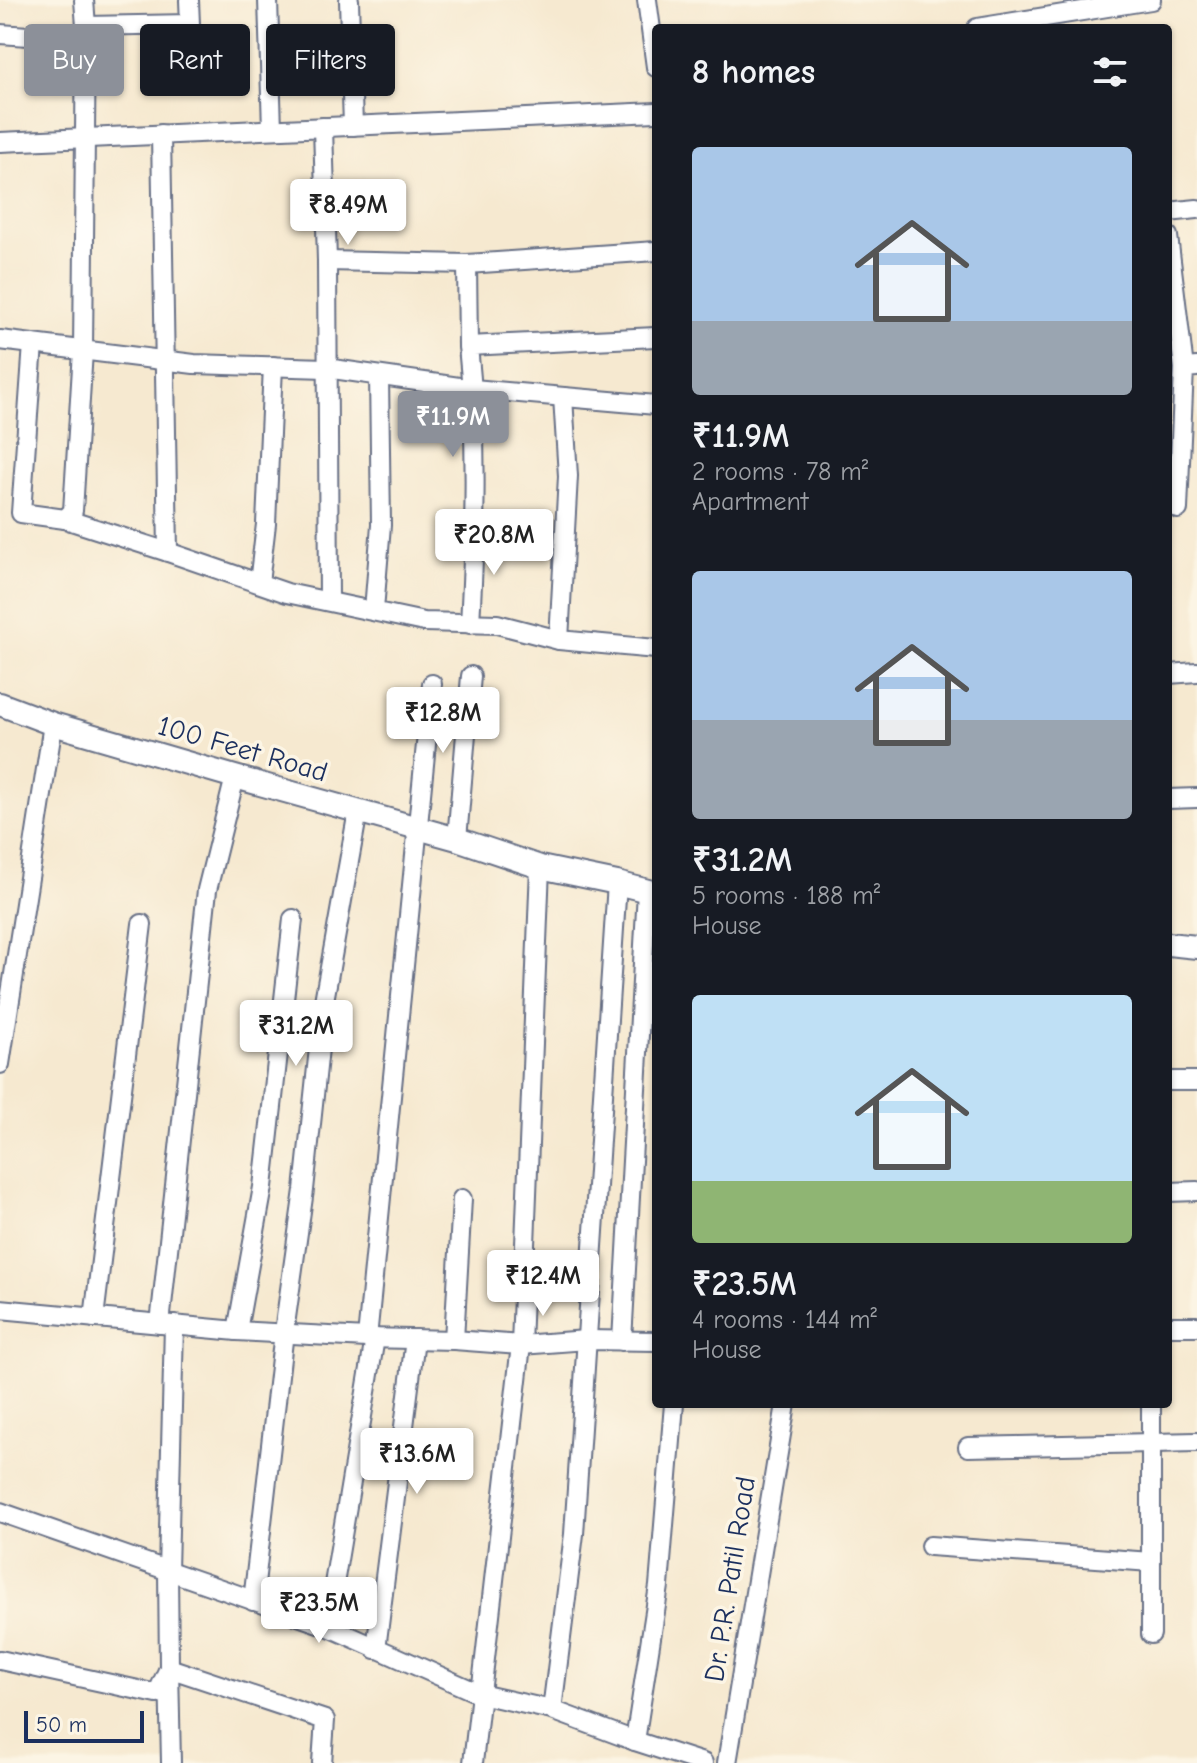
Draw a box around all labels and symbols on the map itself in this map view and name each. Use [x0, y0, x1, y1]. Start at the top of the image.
pin: ₹8.49M [283, 179, 413, 247]
pin: ₹11.9M [388, 391, 518, 459]
pin: ₹20.8M [429, 509, 559, 577]
pin: ₹12.8M [378, 687, 508, 755]
street label: 100 Feet Road [154, 709, 331, 788]
pin: ₹31.2M [231, 1000, 361, 1068]
pin: ₹12.4M [478, 1250, 608, 1318]
pin: ₹13.6M [352, 1428, 482, 1496]
street label: Dr. P.R. Patil Road [698, 1474, 762, 1684]
pin: ₹23.5M [254, 1577, 384, 1645]
scale bar [24, 1707, 144, 1743]

